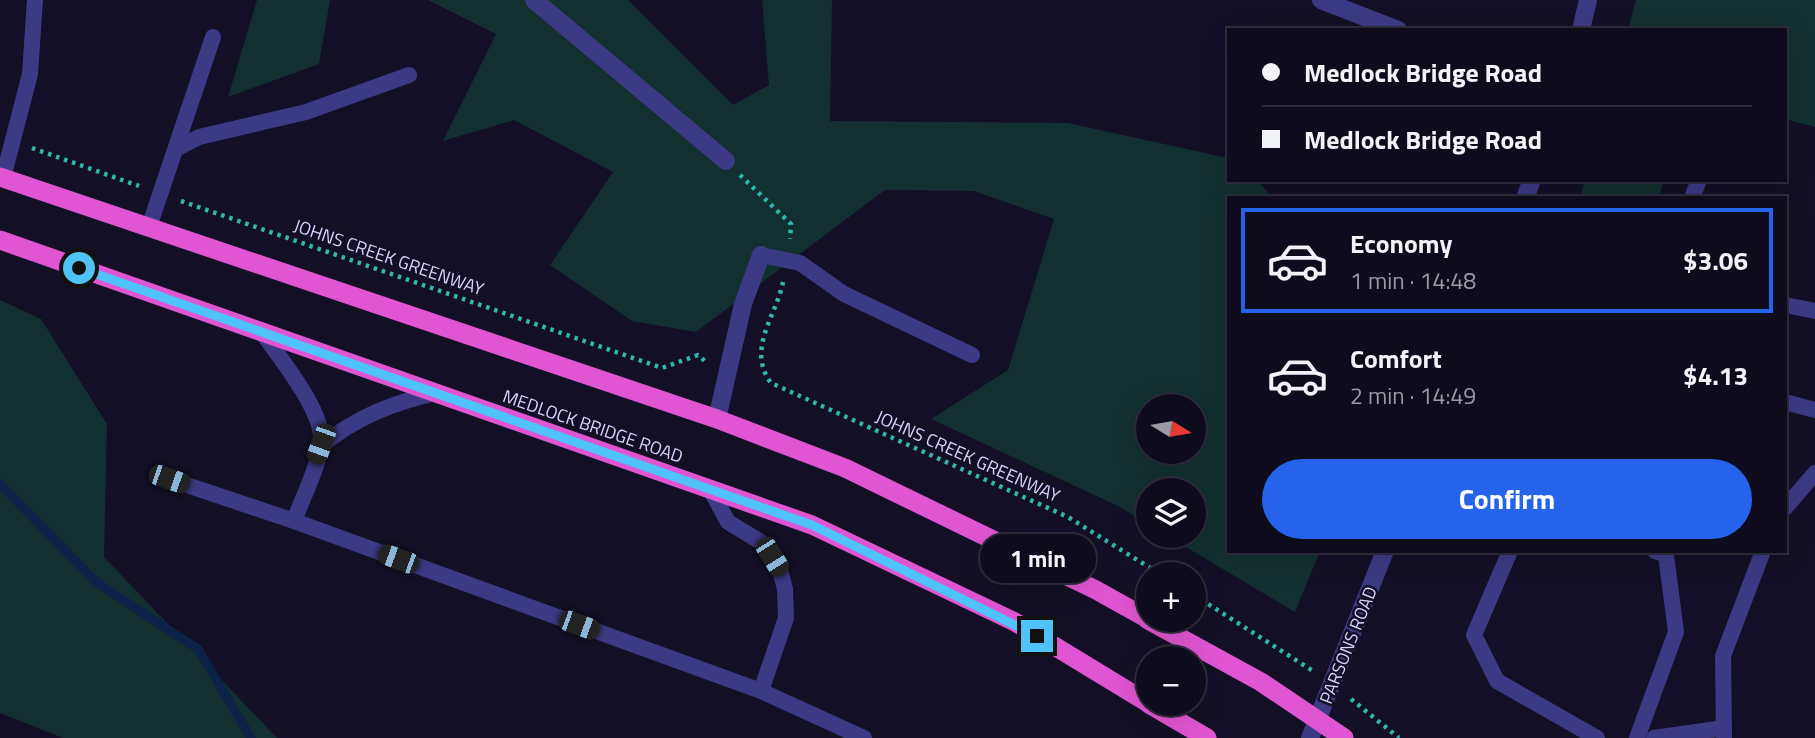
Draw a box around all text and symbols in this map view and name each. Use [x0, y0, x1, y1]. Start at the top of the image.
text: Medlock Bridge Road [1304, 53, 1542, 92]
text: Medlock Bridge Road [1304, 120, 1542, 159]
street label: JOHNS CREEK GREENWAY [290, 212, 488, 302]
text: Economy [1350, 224, 1452, 263]
icon: car [1266, 229, 1329, 292]
text: $3.06 [1683, 241, 1748, 280]
route start [63, 252, 95, 284]
text: 1 min · 14:48 [1350, 263, 1476, 298]
text: Comfort [1350, 339, 1442, 378]
icon: car [1266, 344, 1329, 407]
text: $4.13 [1683, 356, 1748, 395]
text: 2 min · 14:49 [1350, 378, 1476, 413]
street label: MEDLOCK BRIDGE ROAD [499, 382, 687, 470]
north arrow [1136, 394, 1206, 464]
map controls [1136, 394, 1206, 716]
street label: JOHNS CREEK GREENWAY [871, 403, 1065, 509]
car [304, 421, 339, 467]
button: Confirm [1262, 459, 1752, 539]
car [146, 462, 193, 496]
button: layers [1136, 478, 1206, 548]
car [752, 534, 793, 580]
callout: 1 min [979, 534, 1095, 584]
text: 1 min [1010, 541, 1066, 576]
car [375, 542, 422, 576]
button: + [1136, 562, 1206, 632]
street label: PARSONS ROAD [1312, 582, 1384, 708]
car [556, 608, 603, 642]
route end [1021, 620, 1053, 652]
button: − [1136, 646, 1206, 716]

